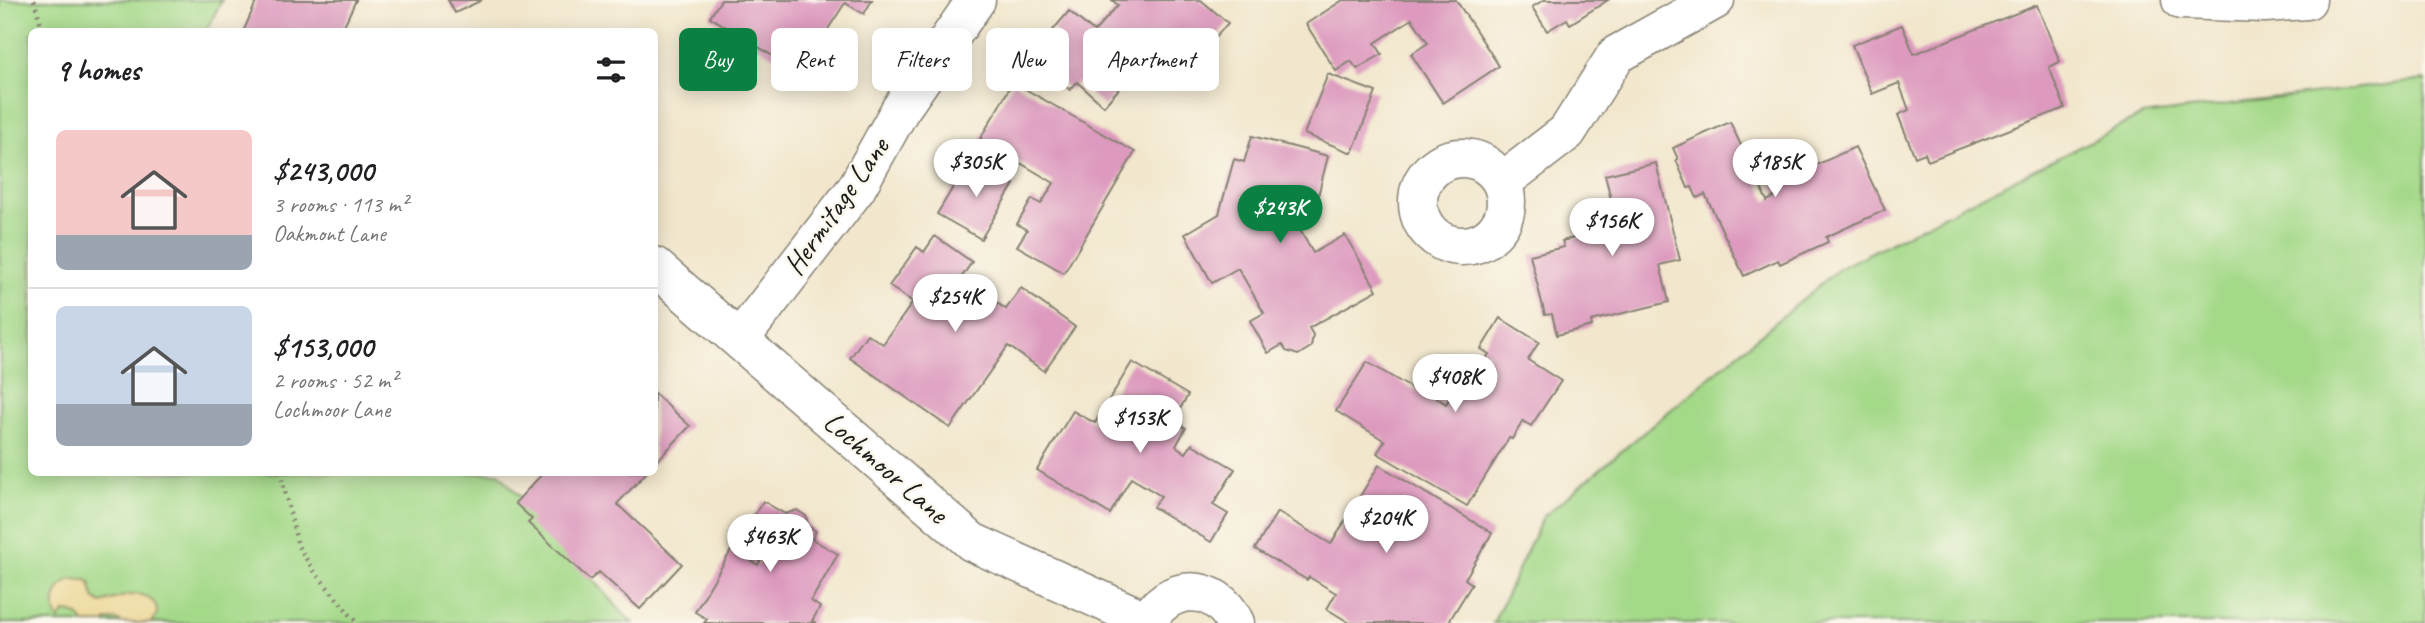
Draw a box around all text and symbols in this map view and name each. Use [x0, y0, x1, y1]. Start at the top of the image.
chip: Buy [679, 28, 757, 91]
chip: Rent [771, 28, 858, 91]
chip: Filters [872, 28, 972, 91]
chip: New [986, 28, 1069, 91]
chip: Apartment [1083, 28, 1219, 91]
text: 9 homes [56, 51, 140, 89]
icon: filters [592, 51, 630, 89]
street label: Hermitage Lane [775, 128, 899, 282]
pin: $305K [927, 140, 1025, 199]
pin: $185K [1726, 140, 1824, 199]
text: $305K [950, 147, 1002, 176]
text: $185K [1749, 147, 1801, 176]
text: $243,000 [273, 152, 373, 190]
icon: home [112, 158, 196, 242]
pin: $243K [1231, 186, 1329, 245]
text: 3 rooms · 113 m² [273, 190, 408, 219]
text: $243K [1253, 193, 1307, 222]
pin: $156K [1563, 198, 1661, 258]
text: $156K [1585, 206, 1639, 235]
text: Oakmont Lane [273, 219, 386, 248]
pin: $254K [906, 274, 1004, 334]
text: $254K [929, 282, 981, 311]
text: $153,000 [273, 328, 373, 366]
icon: home [112, 334, 196, 418]
pin: $408K [1406, 354, 1504, 414]
text: $408K [1428, 362, 1482, 391]
text: 2 rooms · 52 m² [273, 366, 397, 395]
text: Lochmoor Lane [273, 395, 390, 424]
pin: $153K [1091, 396, 1189, 455]
street label: Lochmoor Lane [816, 403, 958, 533]
text: $153K [1114, 403, 1166, 432]
pin: $204K [1337, 496, 1435, 555]
text: $204K [1359, 503, 1413, 532]
pin: $463K [721, 514, 819, 574]
text: $463K [743, 522, 797, 551]

